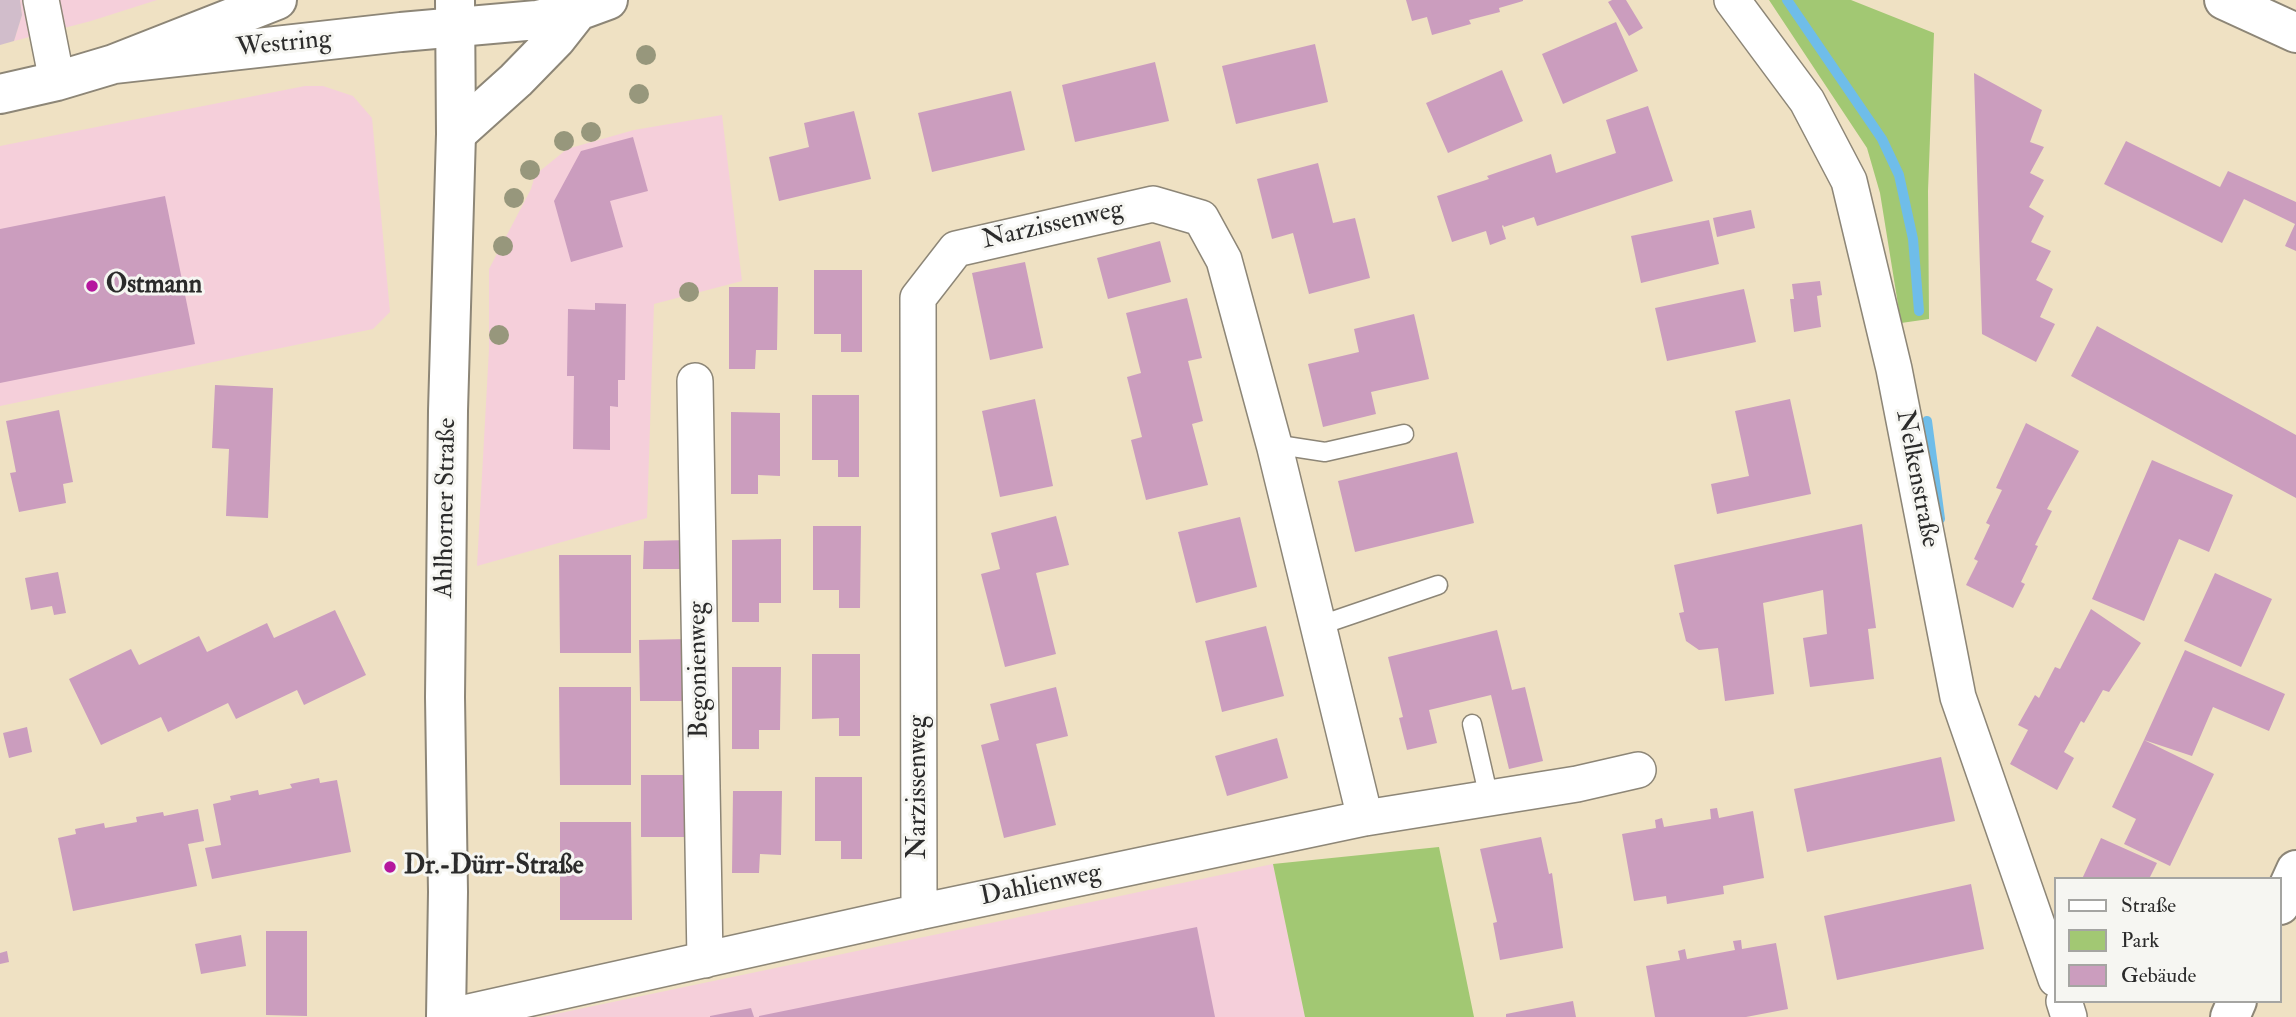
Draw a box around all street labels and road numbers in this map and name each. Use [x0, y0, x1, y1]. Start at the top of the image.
street label: Westring [235, 25, 333, 65]
street label: Narzissenweg [979, 195, 1127, 257]
street label: Nelkenstraße [1887, 408, 1945, 550]
street label: Ahlhorner Straße [430, 418, 464, 598]
street label: Begonienweg [683, 601, 717, 739]
street label: Narzissenweg [903, 715, 935, 859]
street label: Dahlienweg [978, 858, 1104, 914]

